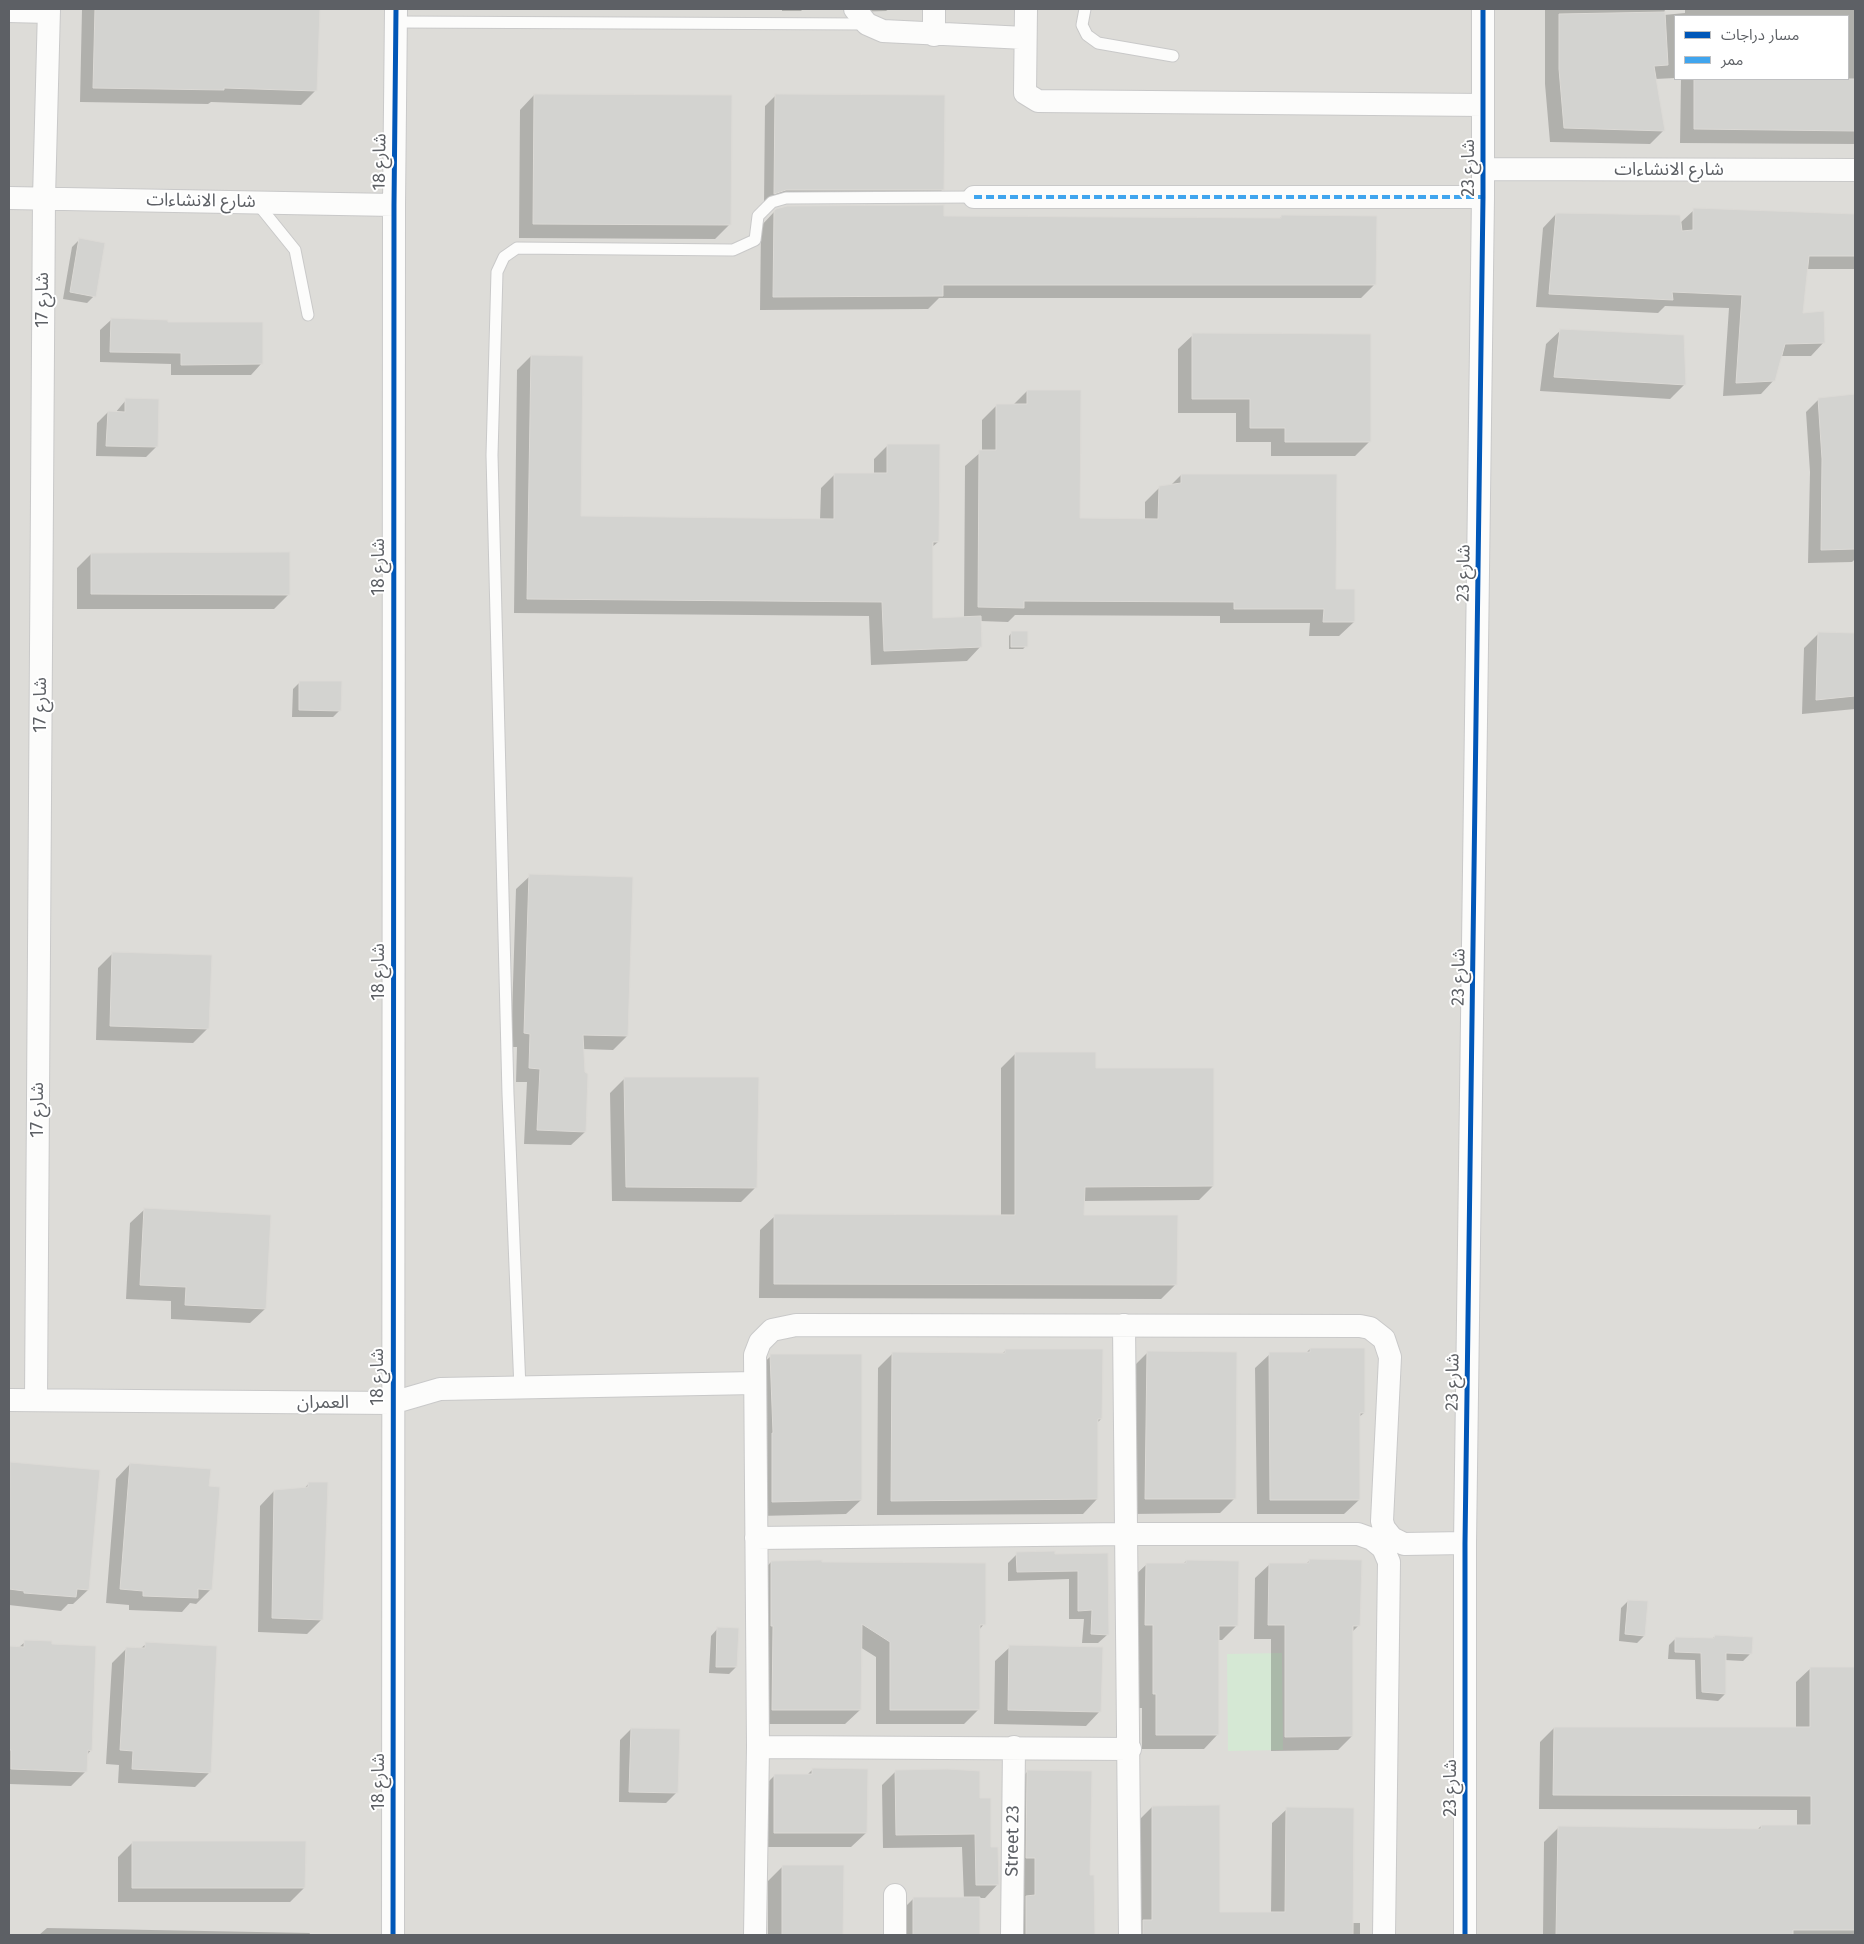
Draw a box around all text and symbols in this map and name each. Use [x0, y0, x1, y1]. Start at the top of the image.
legend [1674, 15, 1849, 80]
text: مسار دراجات [1721, 26, 1799, 44]
text: ممر [1721, 51, 1744, 69]
street label: شارع 18 [369, 133, 391, 191]
street label: شارع 23 [1458, 139, 1480, 197]
street label: شارع الانشاءات [1614, 159, 1724, 181]
street label: شارع الانشاءات [146, 189, 256, 213]
street label: شارع 17 [32, 272, 54, 328]
street label: شارع 18 [368, 538, 390, 596]
street label: شارع 23 [1453, 544, 1475, 602]
street label: شارع 17 [30, 677, 52, 733]
street label: شارع 18 [368, 943, 390, 1001]
street label: شارع 23 [1448, 948, 1470, 1006]
street label: شارع 17 [27, 1082, 49, 1138]
street label: شارع 18 [367, 1348, 389, 1406]
street label: شارع 23 [1442, 1353, 1464, 1411]
street label: العمران [297, 1392, 349, 1414]
street label: شارع 18 [368, 1753, 390, 1811]
street label: شارع 23 [1440, 1759, 1462, 1817]
street label: Street 23 [1002, 1805, 1024, 1877]

